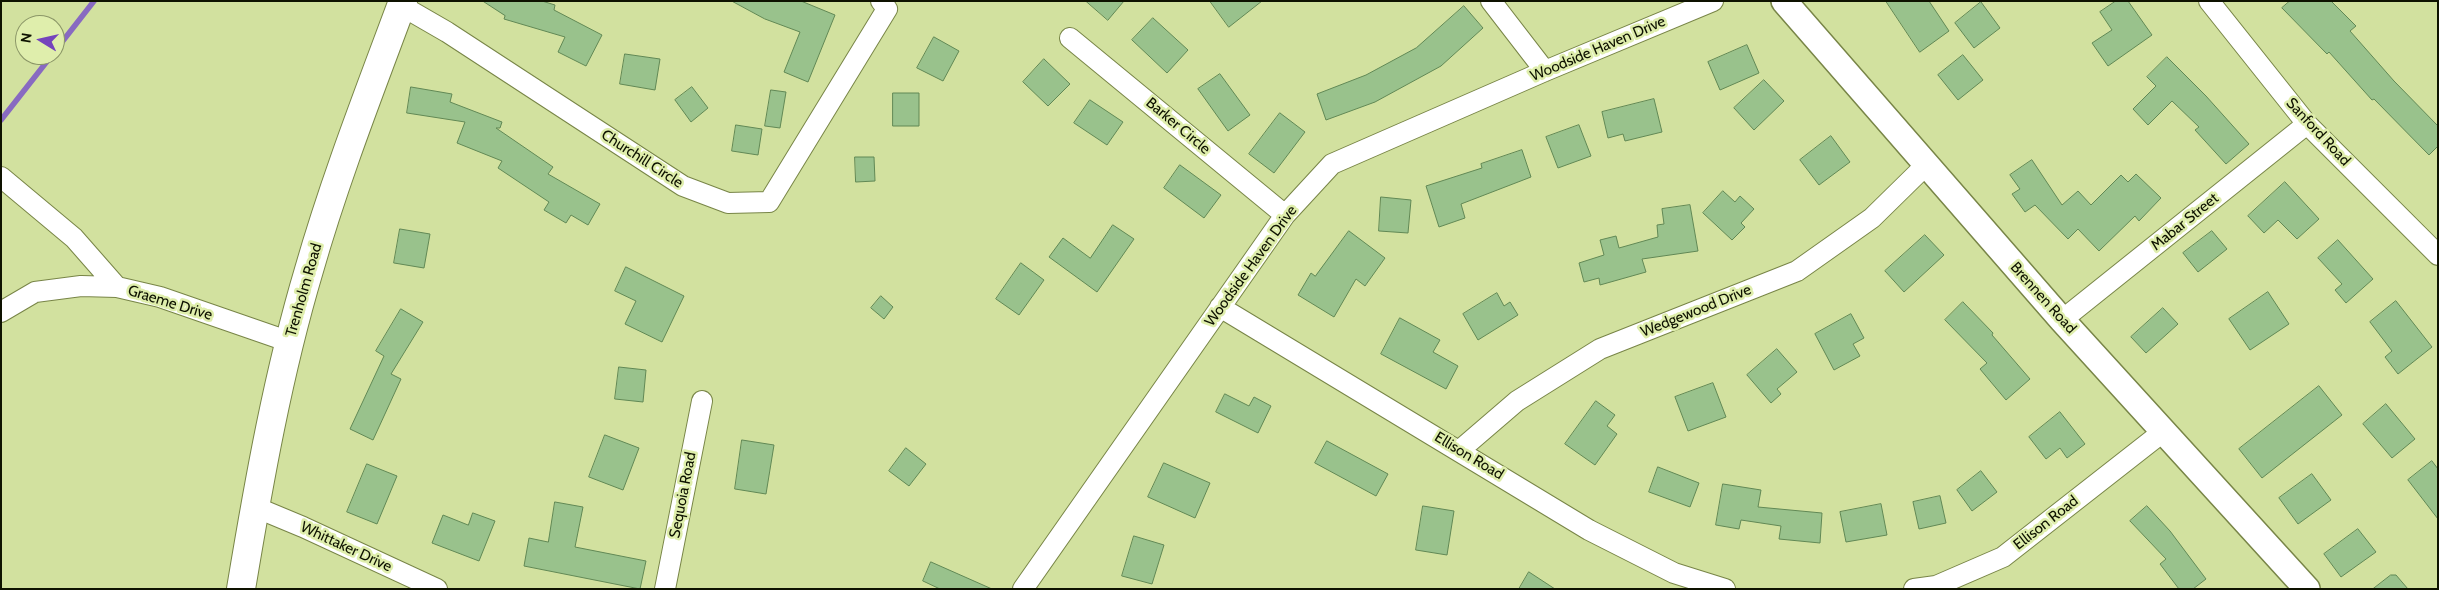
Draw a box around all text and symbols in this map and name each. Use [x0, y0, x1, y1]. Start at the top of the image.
street label: Woodside Haven Drive [1528, 12, 1668, 86]
north arrow [15, 15, 65, 65]
text: N [17, 32, 36, 44]
street label: Barker Circle [1142, 94, 1214, 158]
street label: Sanford Road [2282, 94, 2354, 170]
street label: Churchill Circle [598, 126, 686, 192]
street label: Mabar Street [2148, 189, 2222, 255]
street label: Woodside Haven Drive [1201, 202, 1301, 330]
street label: Trenholm Road [282, 241, 326, 339]
street label: Brennen Road [2006, 259, 2080, 337]
street label: Wedgewood Drive [1638, 281, 1754, 341]
street label: Graeme Drive [126, 282, 214, 324]
street label: Ellison Road [1431, 428, 1507, 484]
street label: Sequoia Road [666, 450, 700, 540]
street label: Ellison Road [2010, 492, 2082, 554]
street label: Whittaker Drive [297, 518, 395, 576]

